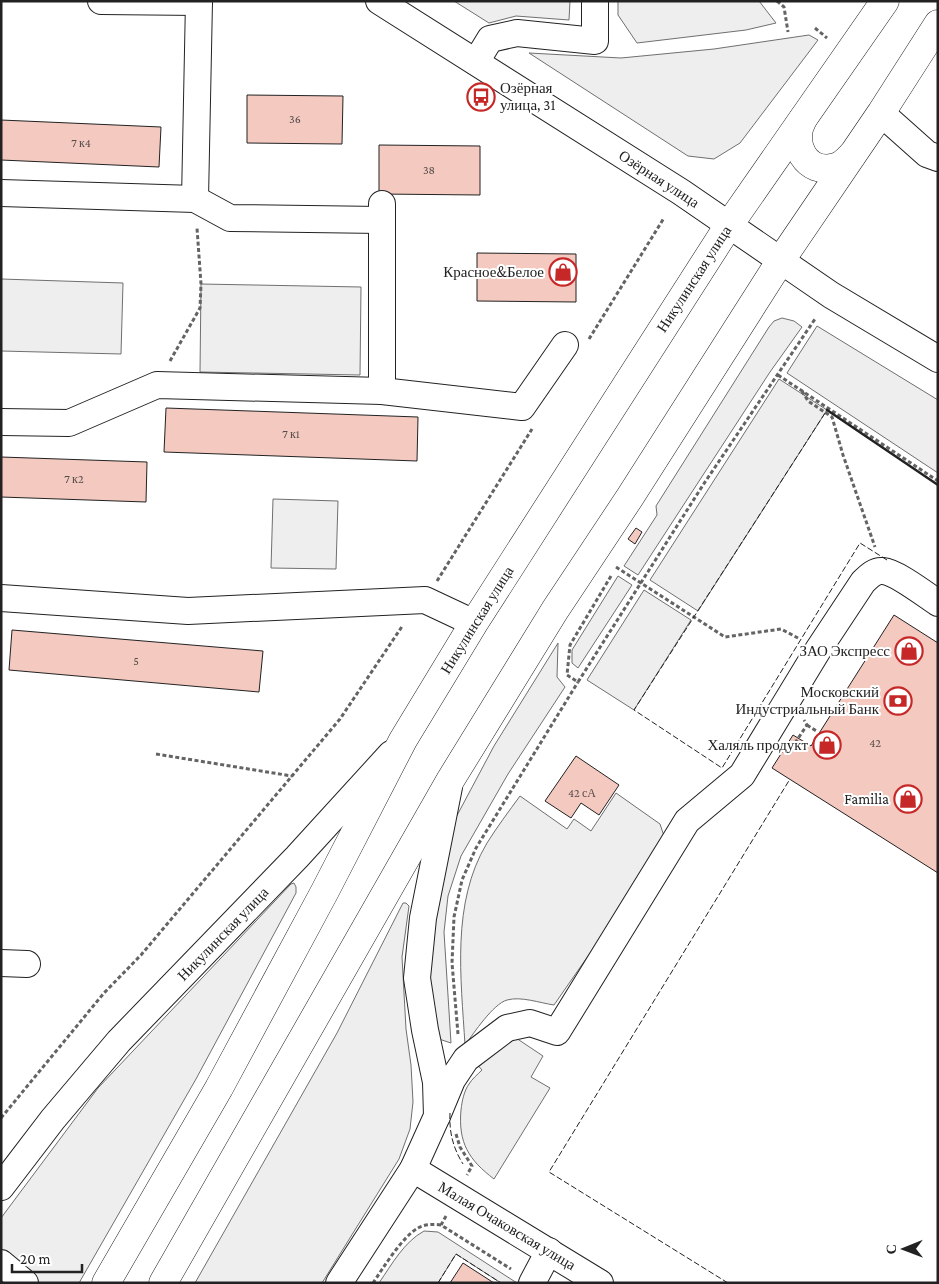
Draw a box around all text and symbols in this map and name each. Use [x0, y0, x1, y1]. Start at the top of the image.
place label: Озёрная улица, 31 [500, 80, 555, 113]
bus stop icon: Озёрная улица, 31 [466, 82, 496, 112]
house number: 36 [289, 112, 301, 126]
house number: 7 к4 [71, 136, 91, 150]
street label: Озёрная улица [616, 147, 702, 211]
house number: 38 [423, 163, 435, 177]
street label: Никулинская улица [654, 223, 735, 335]
shop icon: Красное&Белое [548, 257, 578, 287]
place label: Красное&Белое [443, 264, 544, 280]
house number: 7 к1 [282, 427, 300, 441]
house number: 7 к2 [64, 472, 84, 486]
street label: Никулинская улица [438, 563, 517, 677]
shop icon: ЗАО Экспресс [894, 636, 924, 666]
place label: ЗАО Экспресс [799, 643, 890, 659]
house number: 5 [133, 654, 139, 668]
place label: Московский Индустриальный Банк [735, 684, 880, 717]
bank icon: Московский Индустриальный Банк [883, 686, 913, 716]
shop icon: Халяль продукт [812, 730, 842, 760]
house number: 42 [869, 736, 881, 750]
place label: Халяль продукт [707, 737, 808, 753]
shop icon: Familia [893, 784, 923, 814]
house number: 42 сА [568, 786, 596, 800]
place label: Familia [844, 791, 889, 807]
street label: Никулинская улица [174, 884, 272, 984]
street label: Малая Очаковская улица [436, 1179, 579, 1274]
north arrow [879, 1224, 929, 1274]
scale bar [12, 1242, 82, 1274]
text: С [883, 1244, 899, 1254]
text: 20 m [20, 1251, 51, 1267]

